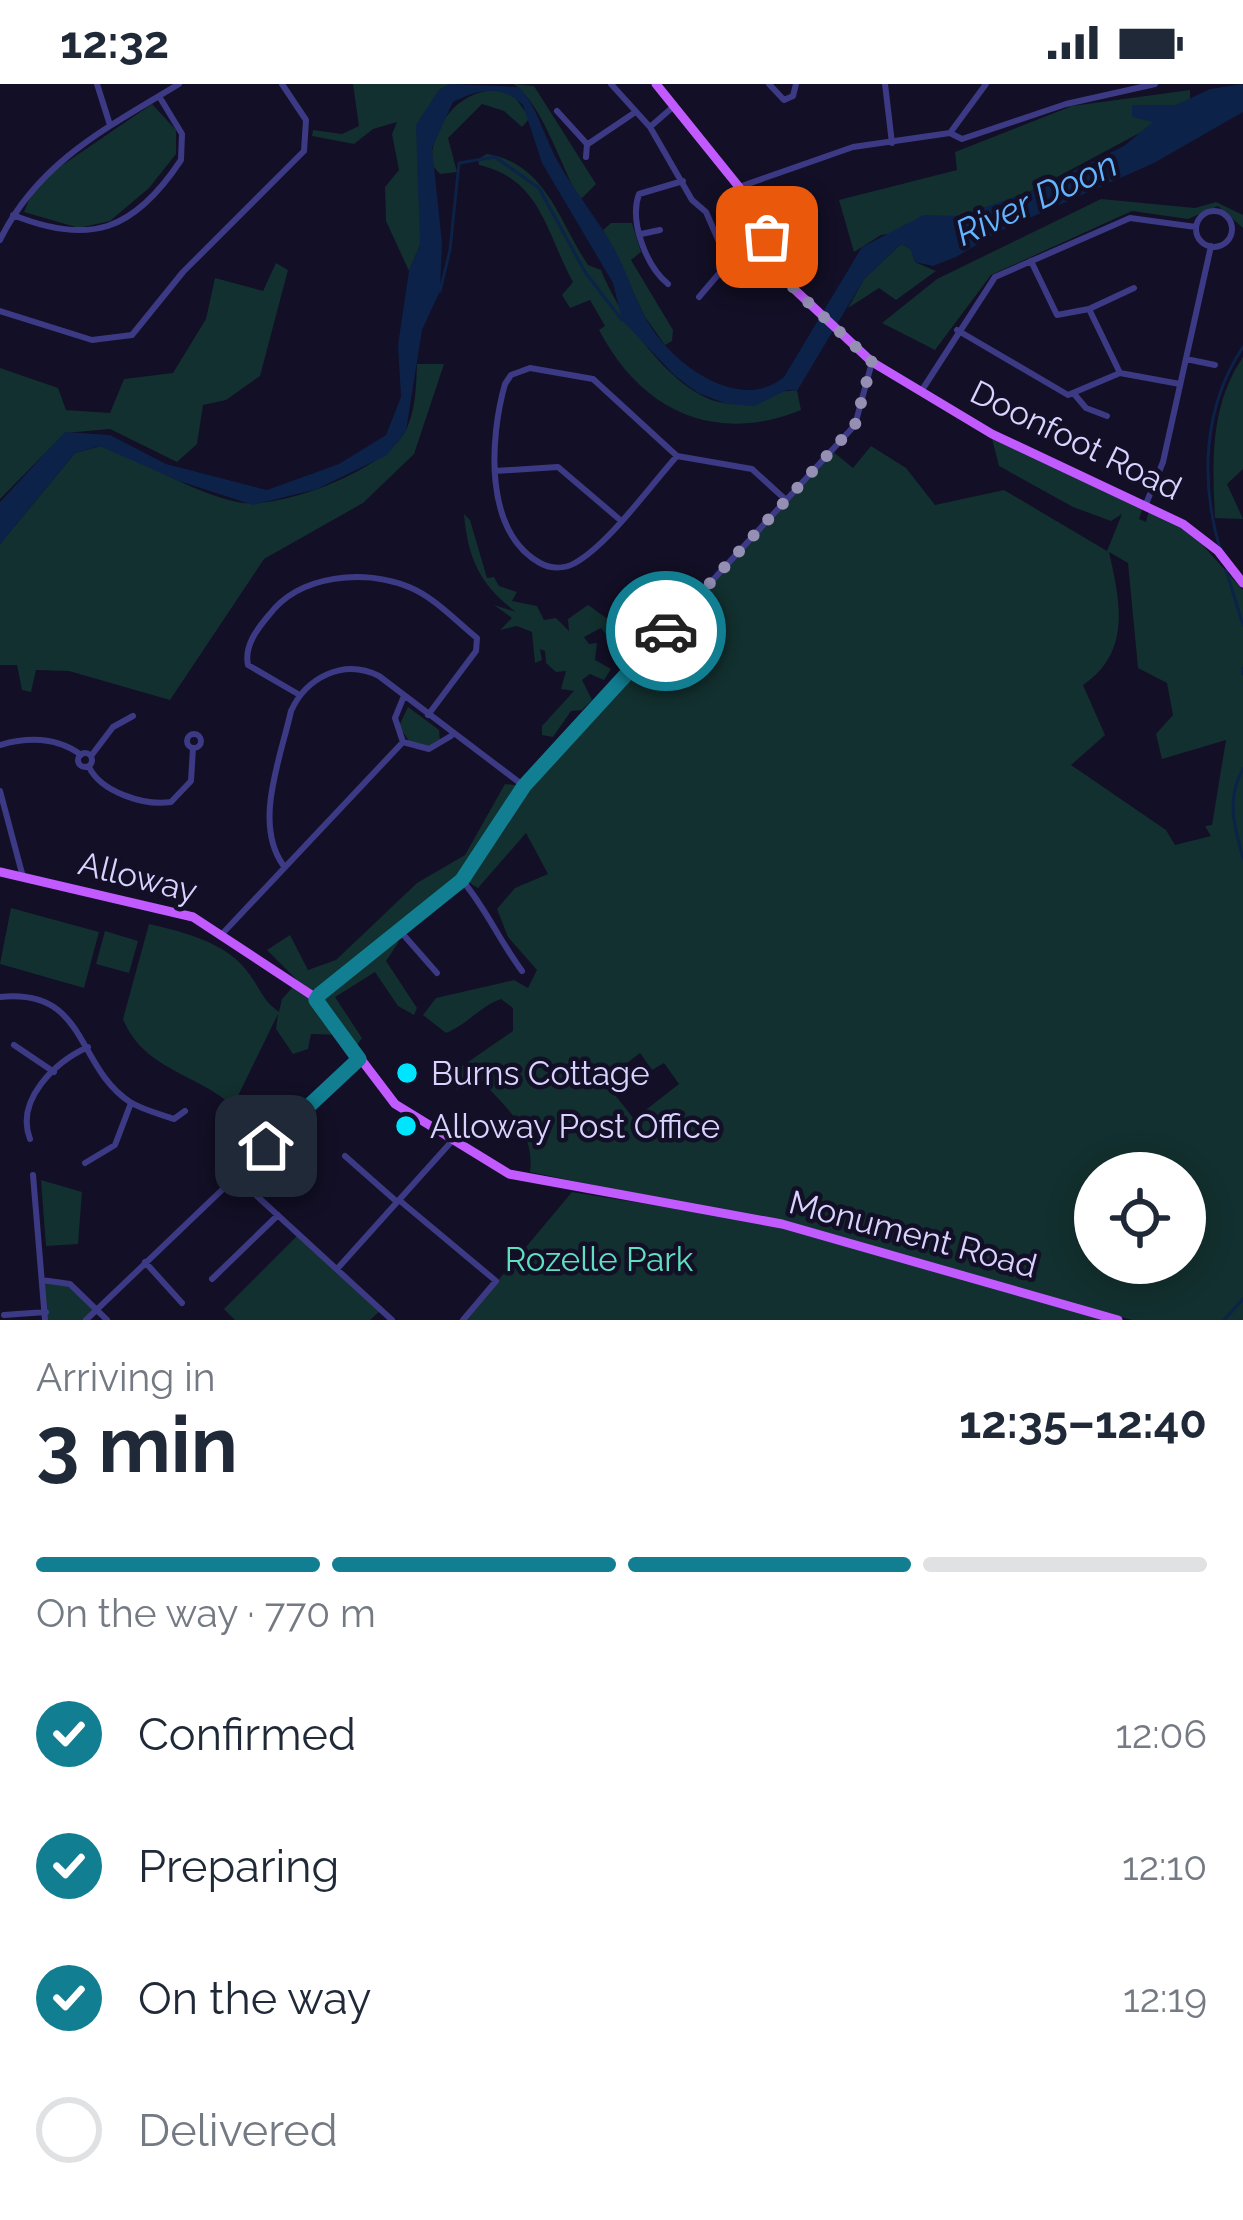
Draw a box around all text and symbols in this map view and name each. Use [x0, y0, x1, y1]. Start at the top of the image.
text: 12:32 [60, 16, 169, 69]
water label: River Doon [948, 142, 1124, 254]
pin [716, 186, 818, 288]
icon: bag [734, 204, 800, 270]
street label: Doonfoot Road [964, 372, 1188, 508]
courier [606, 571, 726, 691]
icon: car [633, 598, 699, 664]
street label: Alloway [75, 843, 202, 911]
place label: Burns Cottage [431, 1054, 650, 1093]
marker: Burns Cottage [394, 1060, 420, 1086]
pin [215, 1095, 317, 1197]
place label: Alloway Post Office [430, 1107, 720, 1146]
icon: home [233, 1113, 299, 1179]
marker: Alloway Post Office [393, 1113, 419, 1139]
map controls [1074, 1152, 1206, 1284]
button: locate [1074, 1152, 1206, 1284]
street label: Monument Road [785, 1182, 1041, 1286]
park label: Rozelle Park [505, 1240, 694, 1279]
text: Arriving in [36, 1354, 216, 1400]
text: 12:35–12:40 [959, 1396, 1207, 1449]
text: 3 min [36, 1399, 238, 1490]
text: On the way · 770 m [36, 1590, 376, 1636]
icon: check [36, 1701, 102, 1767]
text: Confirmed [138, 1708, 356, 1761]
text: 12:06 [1115, 1711, 1207, 1757]
icon: check [36, 1833, 102, 1899]
text: Preparing [138, 1840, 339, 1893]
text: 12:10 [1122, 1843, 1207, 1889]
icon: check [36, 1965, 102, 2031]
text: On the way [138, 1972, 372, 2025]
text: 12:19 [1123, 1975, 1207, 2021]
text: Delivered [138, 2104, 338, 2157]

